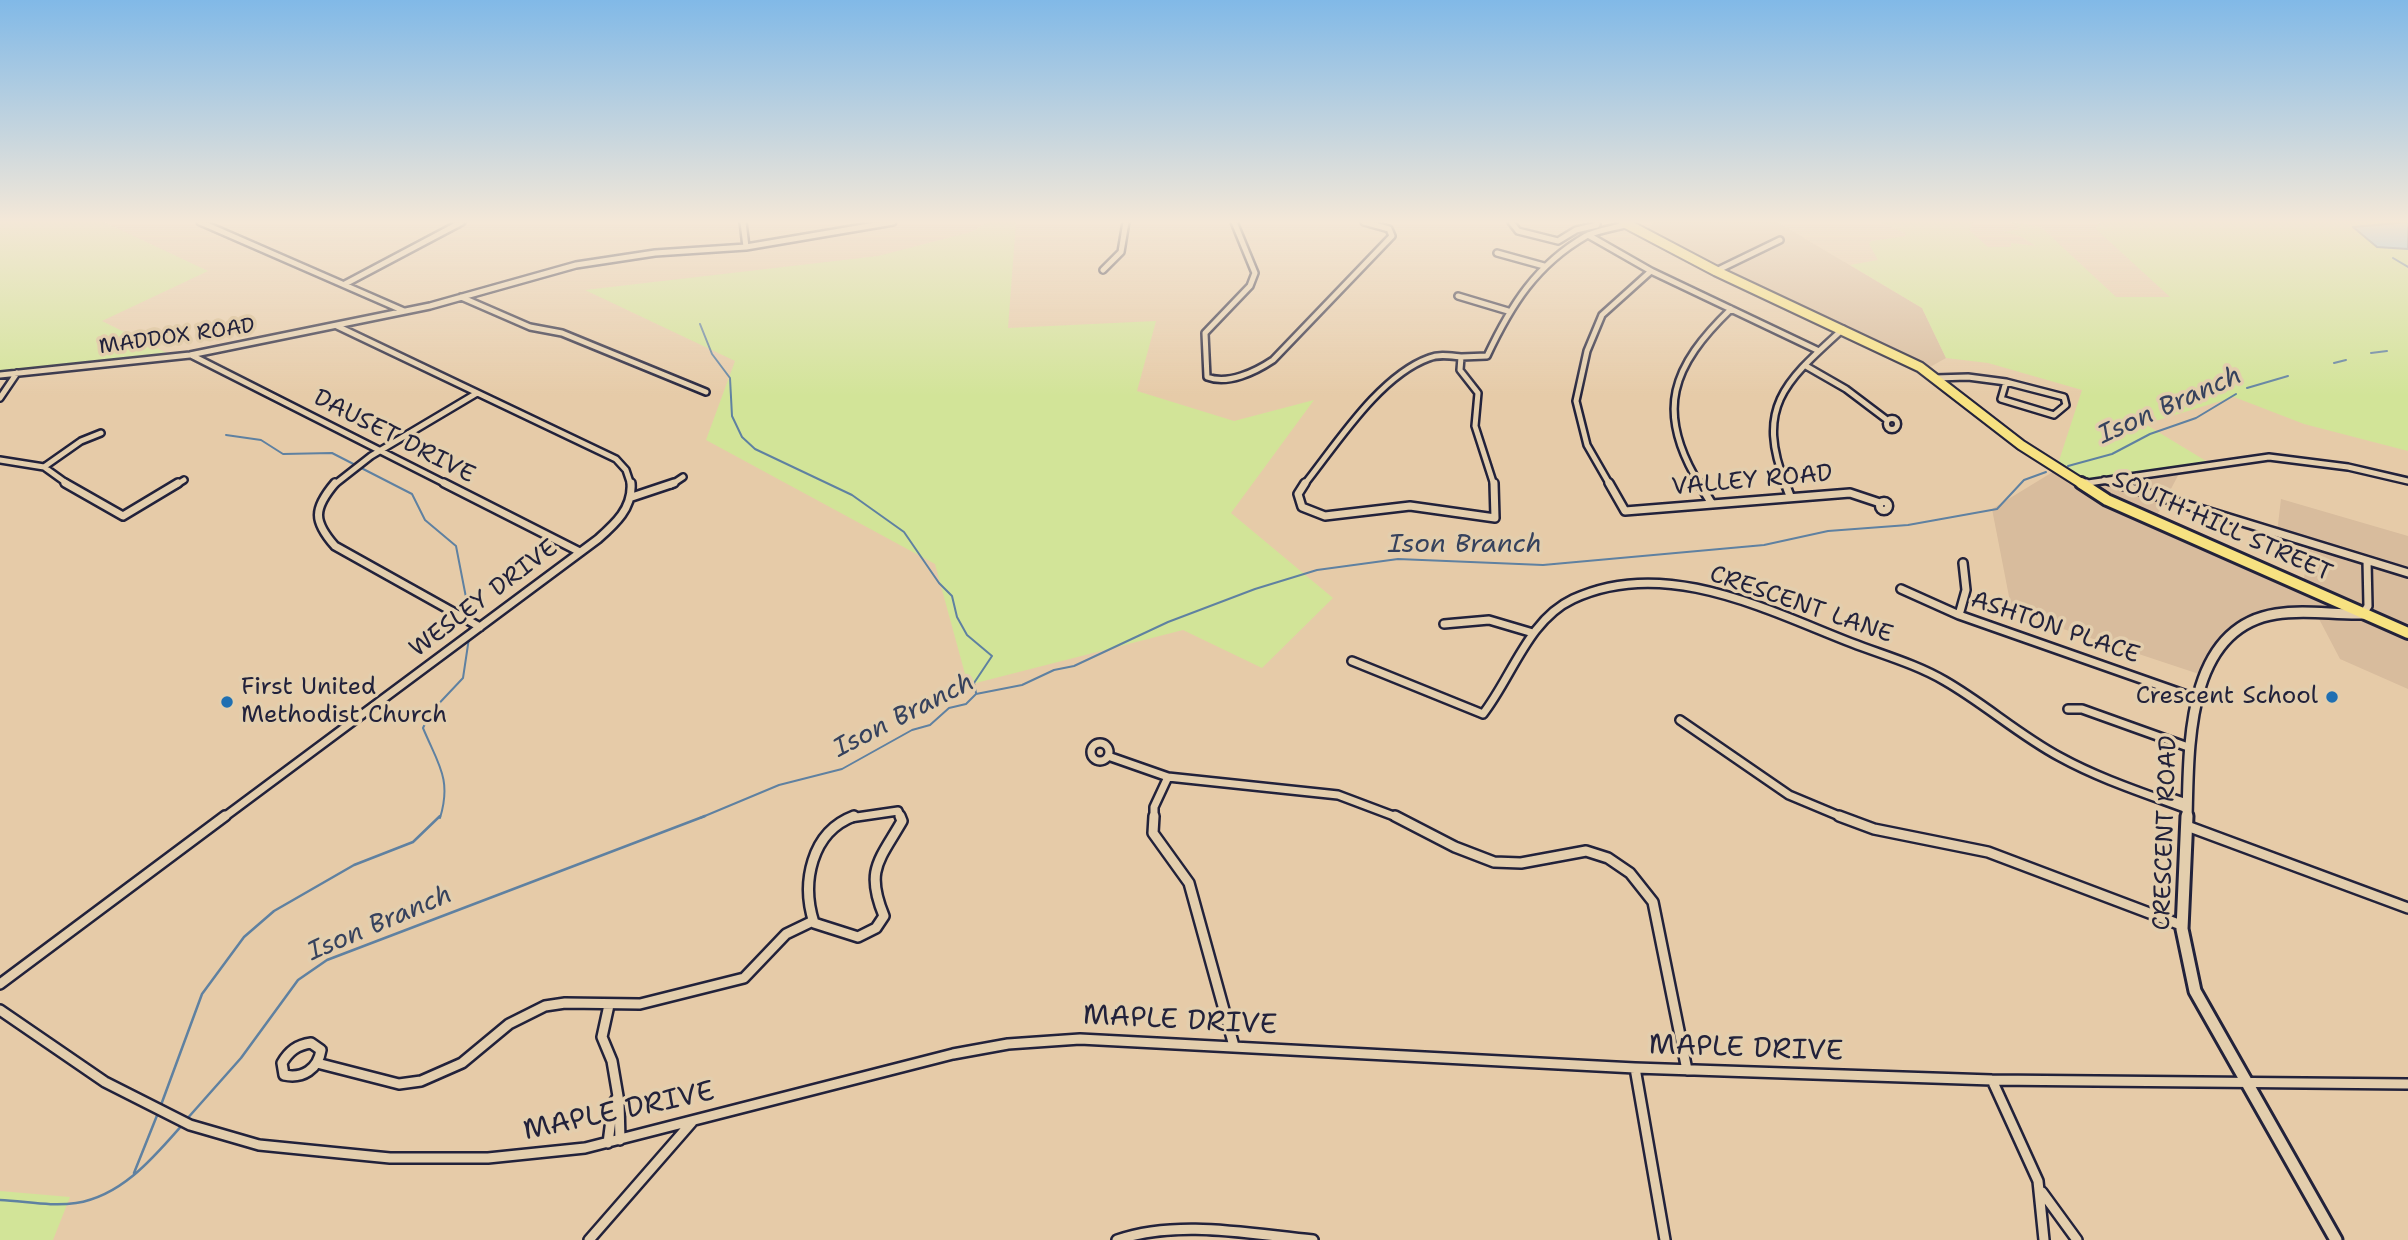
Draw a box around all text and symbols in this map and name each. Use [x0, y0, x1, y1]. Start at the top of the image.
street label: MADDOX ROAD [97, 314, 257, 360]
water label: Ison Branch [2093, 360, 2247, 452]
street label: DAUSET DRIVE [309, 384, 479, 490]
street label: VALLEY ROAD [1670, 460, 1834, 502]
street label: SOUTH HILL STREET [2108, 465, 2336, 589]
water label: Ison Branch [1388, 529, 1542, 561]
street label: WESLEY DRIVE [404, 534, 564, 664]
street label: CRESCENT LANE [1706, 560, 1896, 650]
street label: ASHTON PLACE [1967, 586, 2143, 670]
water label: Ison Branch [828, 667, 980, 765]
place label: First United Methodist Church [241, 674, 447, 730]
place label: Crescent School [2136, 683, 2318, 711]
marker: Crescent School [2324, 689, 2340, 705]
marker: First United Methodist Church [219, 694, 235, 710]
street label: CRESCENT ROAD [2148, 735, 2184, 931]
water label: Ison Branch [303, 880, 457, 968]
street label: MAPLE DRIVE [1082, 999, 1278, 1043]
street label: MAPLE DRIVE [1648, 1029, 1844, 1069]
street label: MAPLE DRIVE [520, 1075, 718, 1149]

